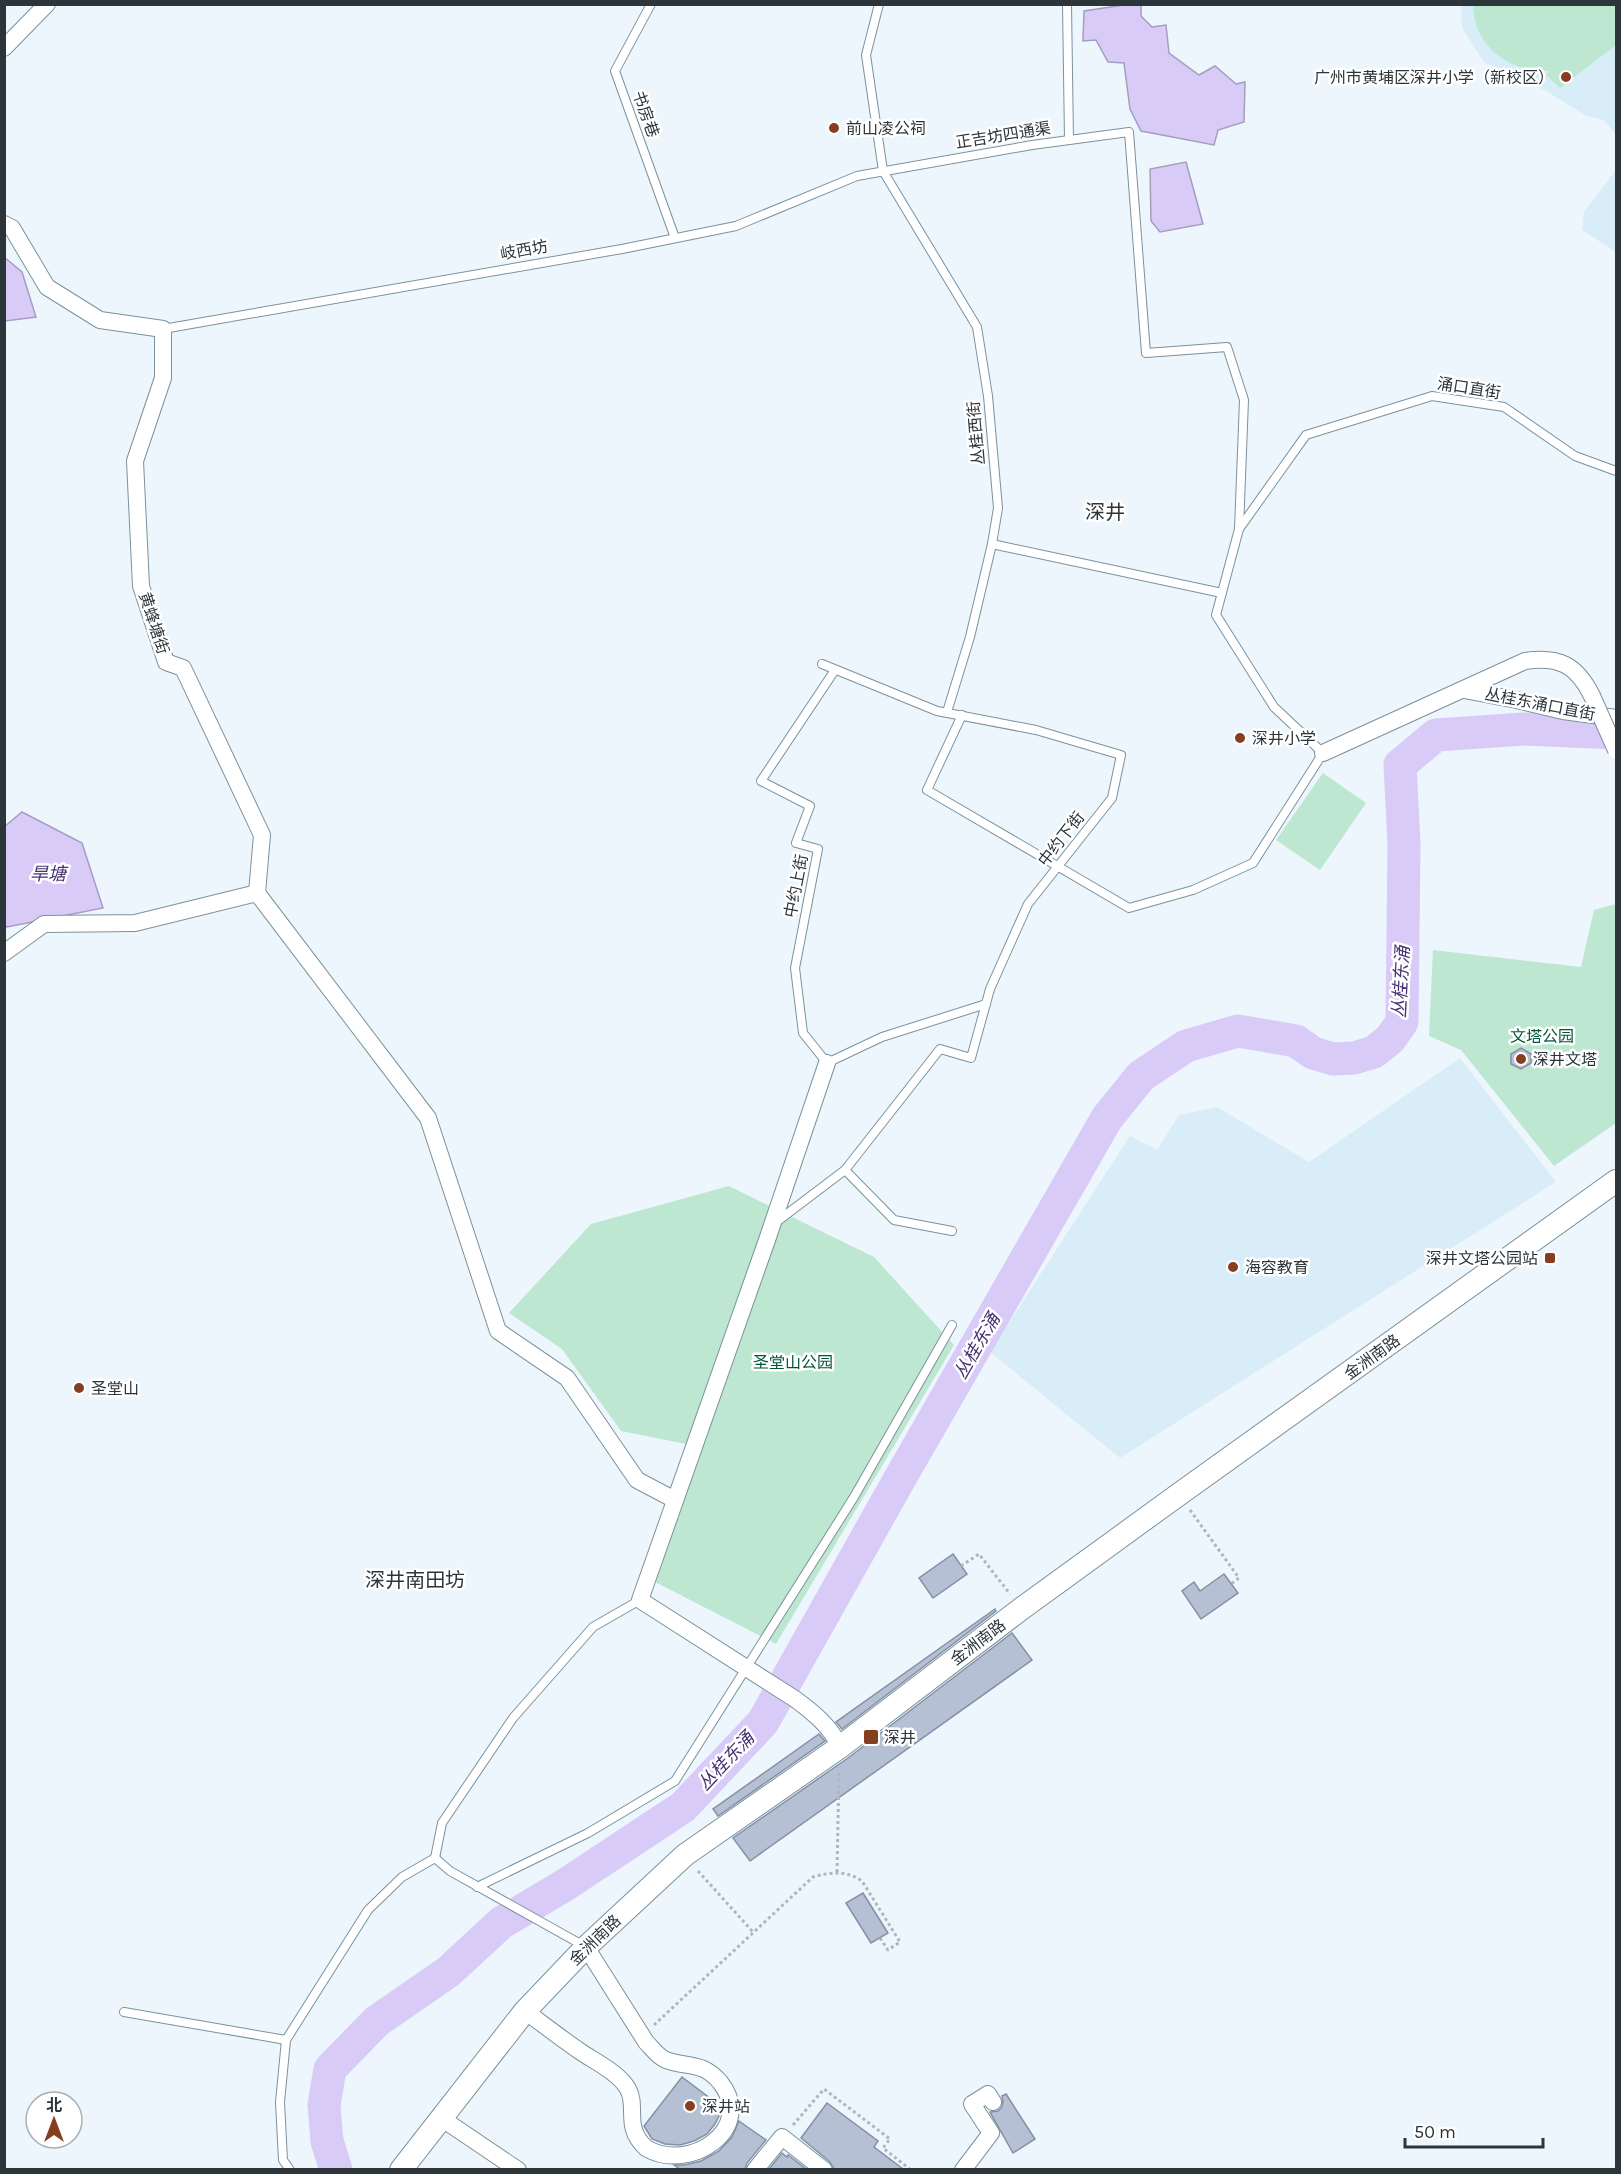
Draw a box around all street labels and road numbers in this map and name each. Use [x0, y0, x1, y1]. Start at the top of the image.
street label: 书房巷 [629, 88, 663, 140]
street label: 正吉坊四通渠 [954, 118, 1052, 152]
street label: 岐西坊 [499, 236, 549, 264]
street label: 涌口直街 [1436, 374, 1502, 402]
street label: 丛桂西街 [964, 400, 988, 466]
street label: 黄蜂塘街 [135, 590, 173, 656]
street label: 丛桂东涌口直街 [1483, 684, 1597, 724]
street label: 中约下街 [1034, 808, 1088, 870]
street label: 中约上街 [781, 853, 811, 919]
street label: 金洲南路 [1341, 1331, 1403, 1383]
street label: 金洲南路 [947, 1615, 1009, 1669]
street label: 金洲南路 [565, 1911, 625, 1969]

